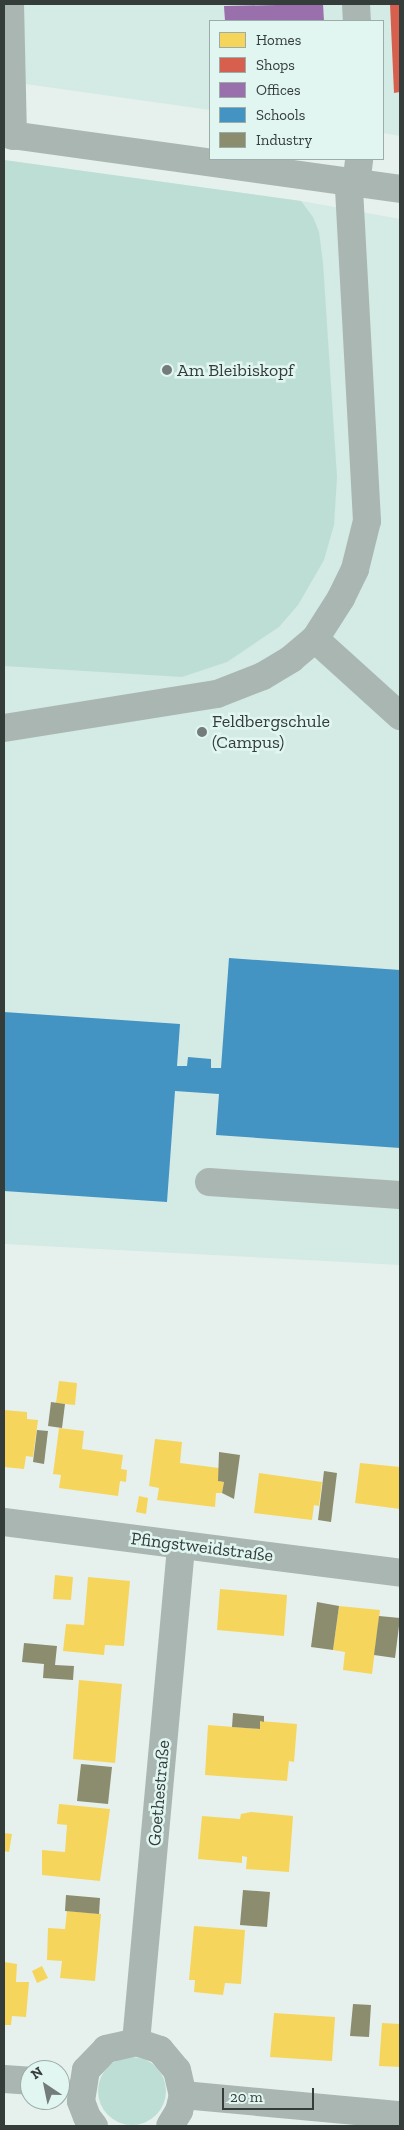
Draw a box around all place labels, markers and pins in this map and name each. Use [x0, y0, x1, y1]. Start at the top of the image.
place label: Am Bleibiskopf [177, 359, 294, 381]
marker: Am Bleibiskopf [161, 364, 173, 376]
place label: Feldbergschule (Campus) [212, 711, 330, 754]
marker: Feldbergschule (Campus) [196, 726, 208, 738]

